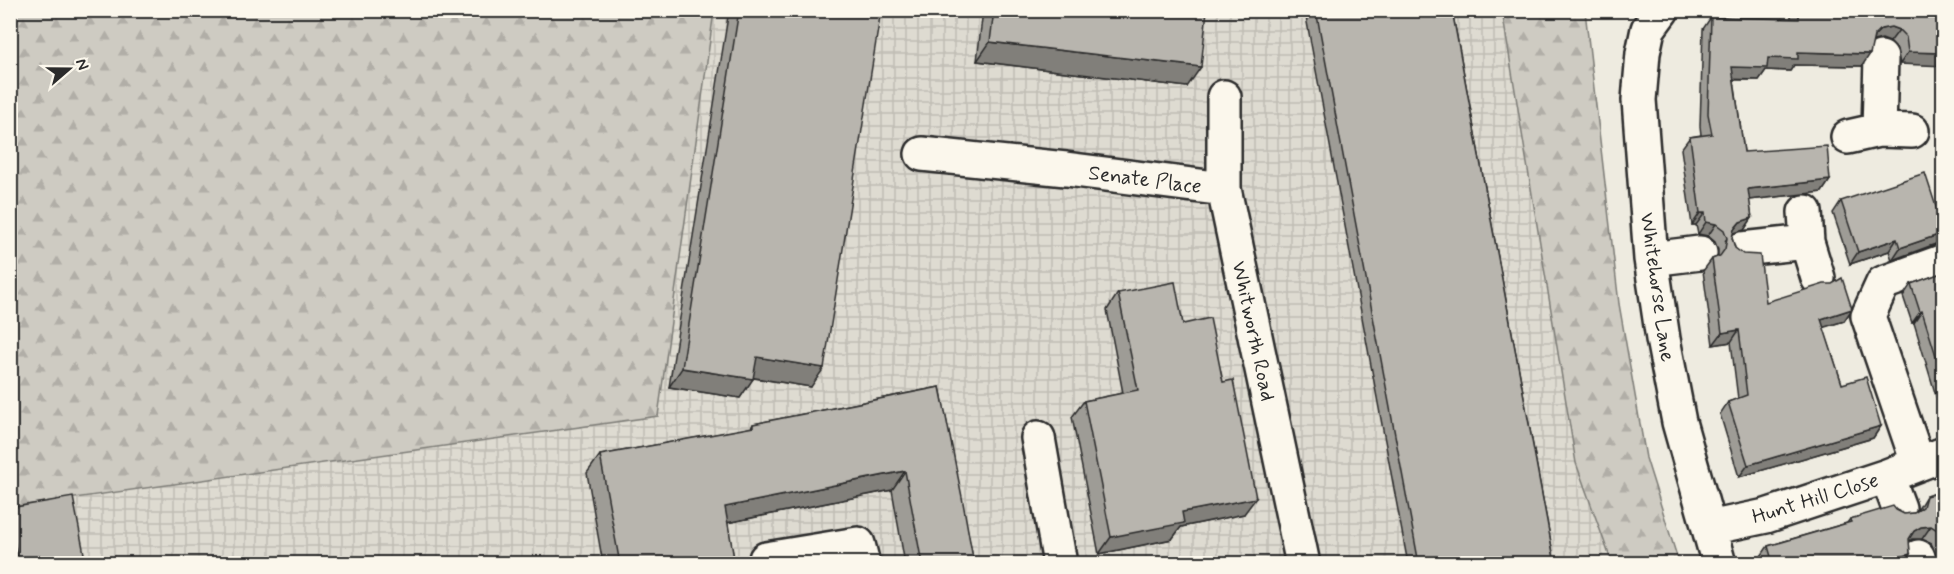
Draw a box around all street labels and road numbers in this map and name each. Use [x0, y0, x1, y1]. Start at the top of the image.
street label: Senate Place [1087, 159, 1203, 201]
street label: Whitehorse Lane [1633, 211, 1681, 364]
street label: Whitworth Road [1225, 259, 1282, 404]
street label: Hunt Hill Close [1749, 466, 1882, 531]

